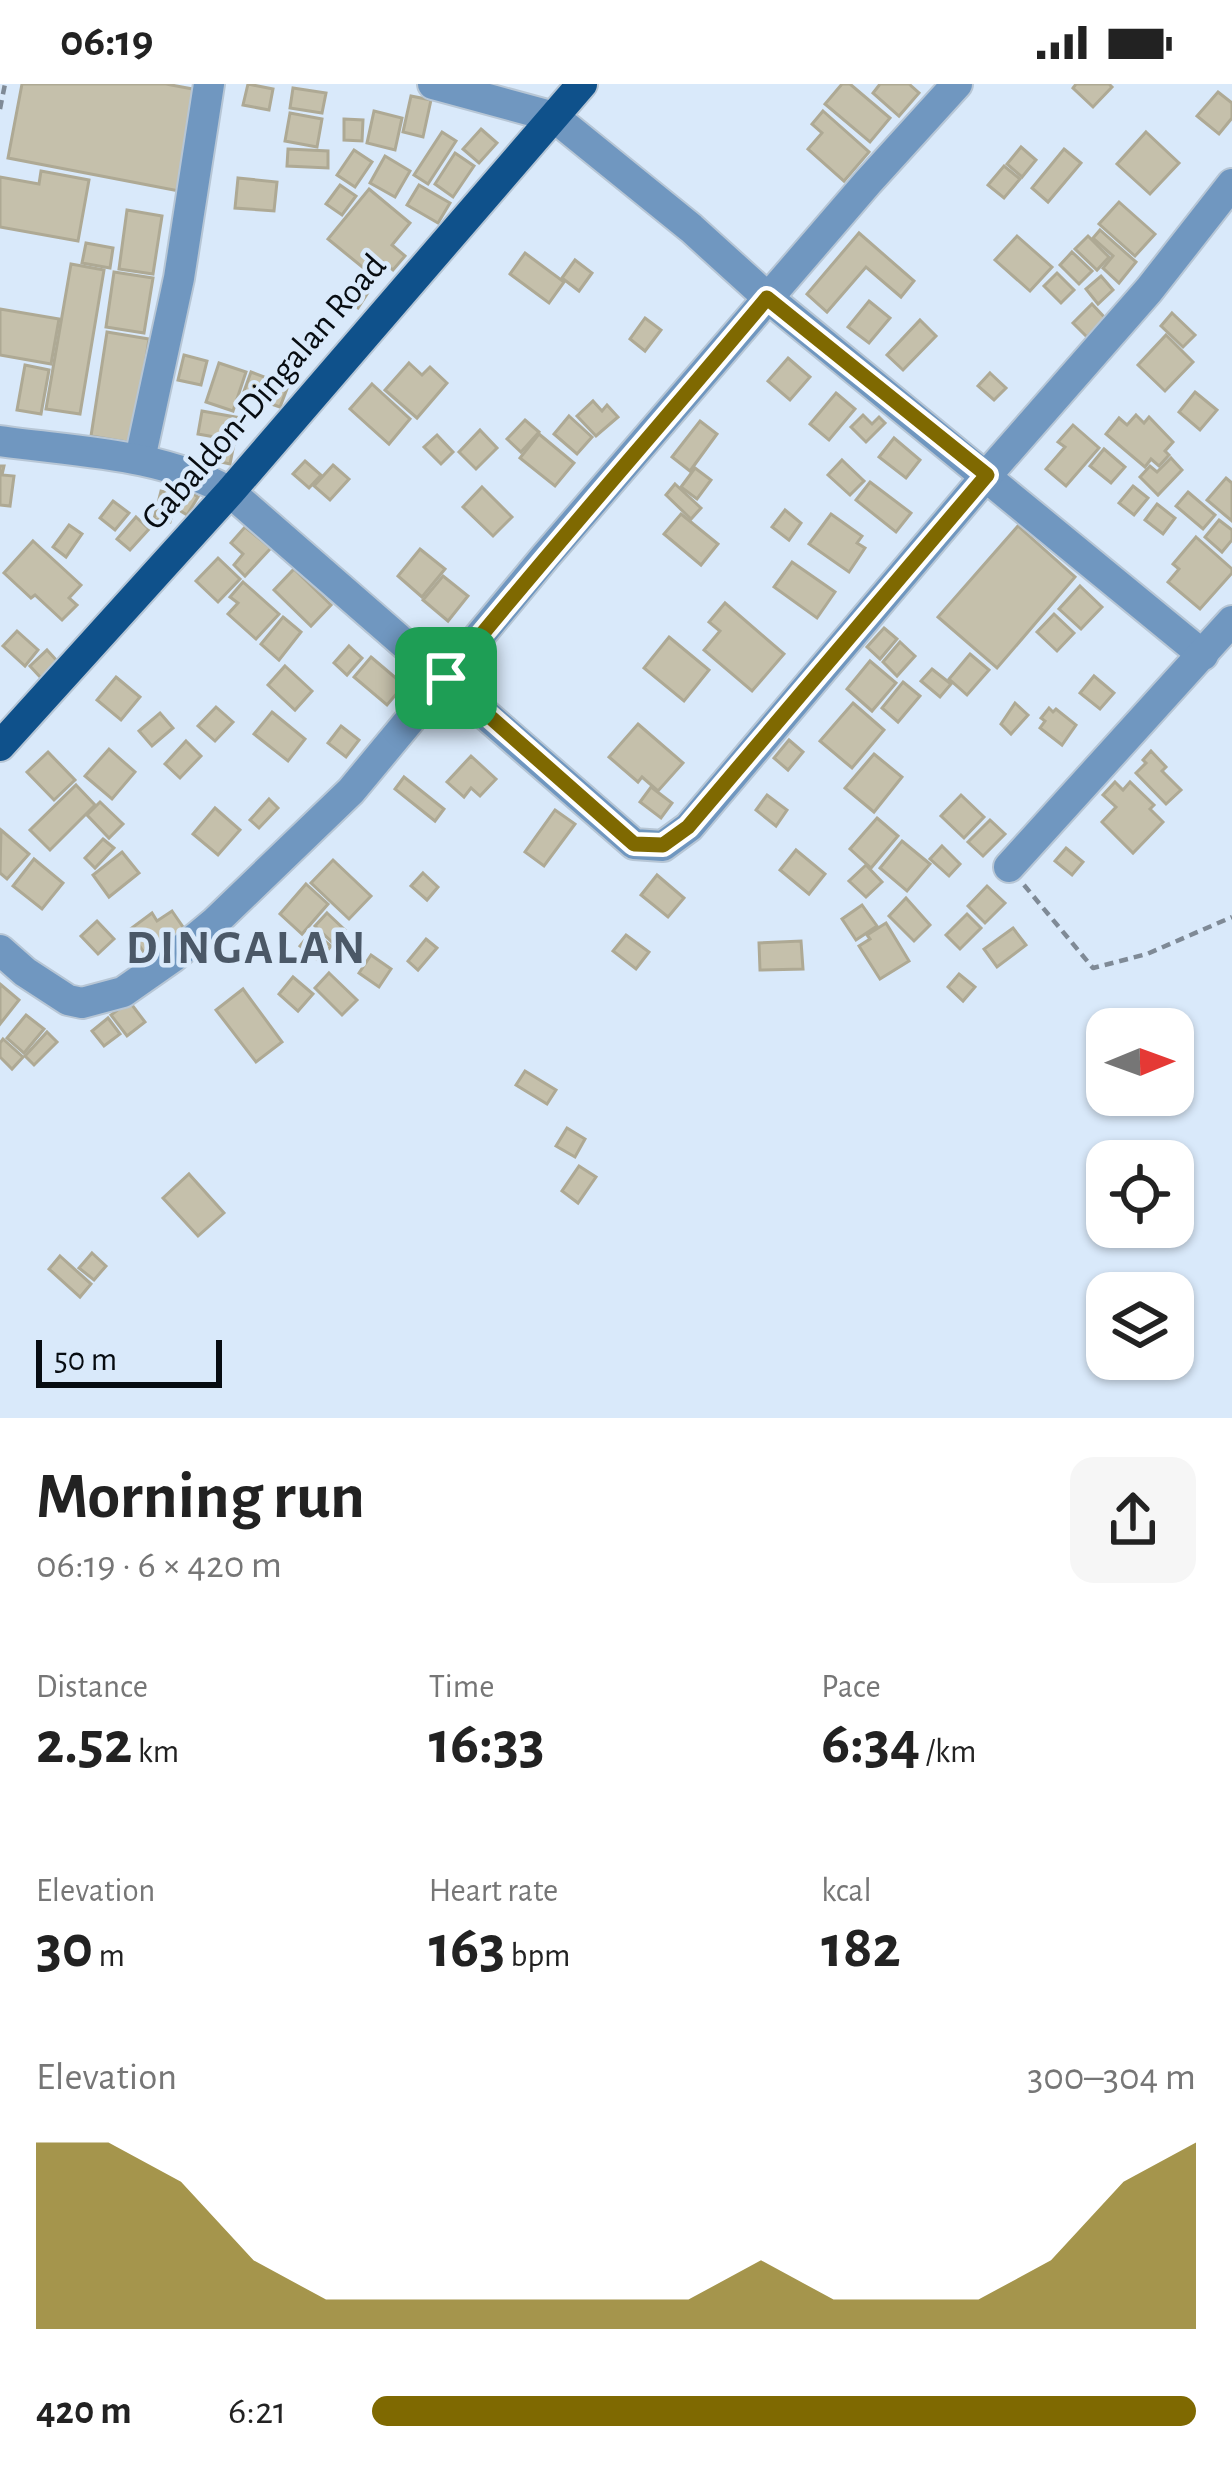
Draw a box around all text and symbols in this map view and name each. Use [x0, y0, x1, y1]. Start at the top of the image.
text: 06:19 [60, 19, 153, 64]
street label: Gabaldon-Dingalan Road [135, 247, 393, 537]
pin [395, 627, 497, 729]
icon: arrive [413, 645, 479, 711]
district label: DINGALAN [126, 925, 368, 973]
north arrow [1086, 1008, 1194, 1116]
map controls [1086, 1008, 1194, 1380]
button: locate [1086, 1140, 1194, 1248]
button: layers [1086, 1272, 1194, 1380]
scale bar [36, 1334, 222, 1387]
text: 50 m [54, 1344, 117, 1377]
button: share [1070, 1457, 1196, 1583]
text: Morning run [36, 1464, 365, 1530]
text: 06:19 · 6 × 420 m [36, 1546, 282, 1585]
text: Distance [36, 1671, 148, 1704]
text: Time [429, 1671, 494, 1704]
text: Pace [821, 1671, 881, 1704]
text: 2.52 [36, 1714, 132, 1774]
text: 16:33 [429, 1714, 545, 1774]
text: 6:34 [821, 1714, 920, 1774]
text: km [132, 1736, 179, 1769]
text: /km [920, 1736, 976, 1769]
text: Elevation [36, 1875, 155, 1908]
text: Heart rate [429, 1875, 558, 1908]
text: kcal [821, 1875, 872, 1908]
text: 30 [36, 1918, 93, 1978]
text: 163 [429, 1918, 505, 1978]
text: 182 [821, 1918, 901, 1978]
text: m [93, 1940, 125, 1973]
text: bpm [505, 1940, 570, 1973]
text: Elevation [36, 2058, 177, 2097]
text: 300–304 m [1027, 2058, 1196, 2097]
text: 420 m [36, 2392, 132, 2431]
text: 6:21 [228, 2392, 286, 2431]

